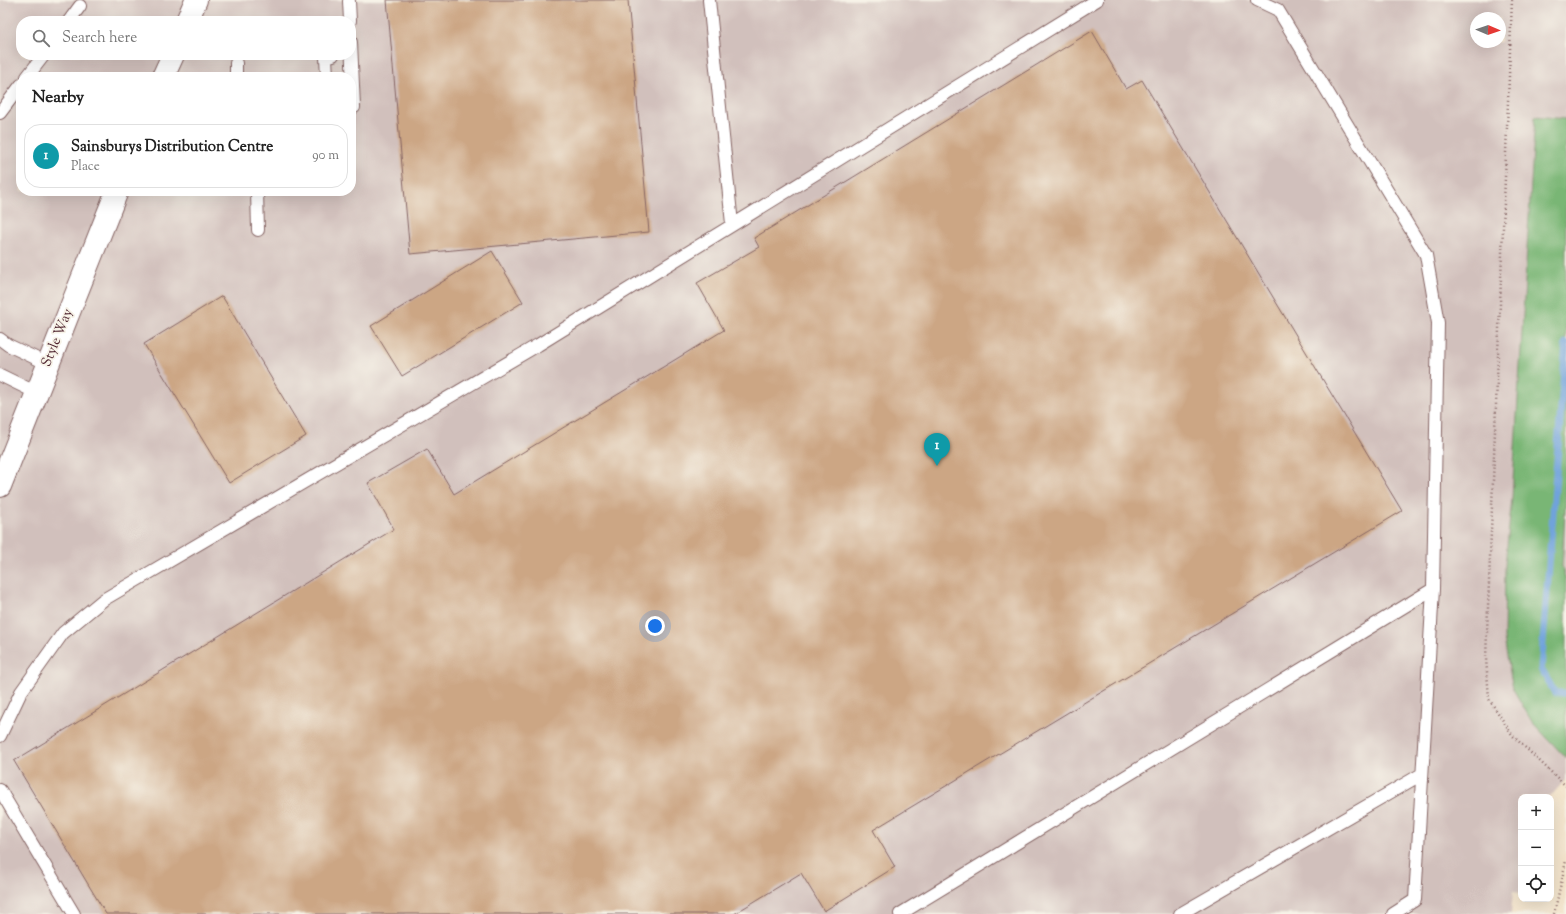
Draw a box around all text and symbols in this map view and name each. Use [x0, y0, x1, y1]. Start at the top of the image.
north arrow [1470, 12, 1506, 48]
search box [16, 16, 356, 60]
icon: search [30, 27, 52, 49]
text: Search here [62, 28, 137, 49]
text: Nearby [32, 86, 84, 110]
text: Sainsburys Distribution Centre [71, 137, 273, 158]
text: 1 [44, 147, 48, 165]
text: 90 m [312, 147, 339, 165]
text: Place [71, 158, 100, 176]
street label: Style Way [37, 306, 79, 370]
pin: 1 [924, 433, 950, 466]
your location [645, 616, 665, 636]
map controls [1518, 794, 1554, 902]
button: + [1518, 794, 1554, 830]
button: − [1518, 830, 1554, 866]
button: locate [1518, 866, 1554, 902]

